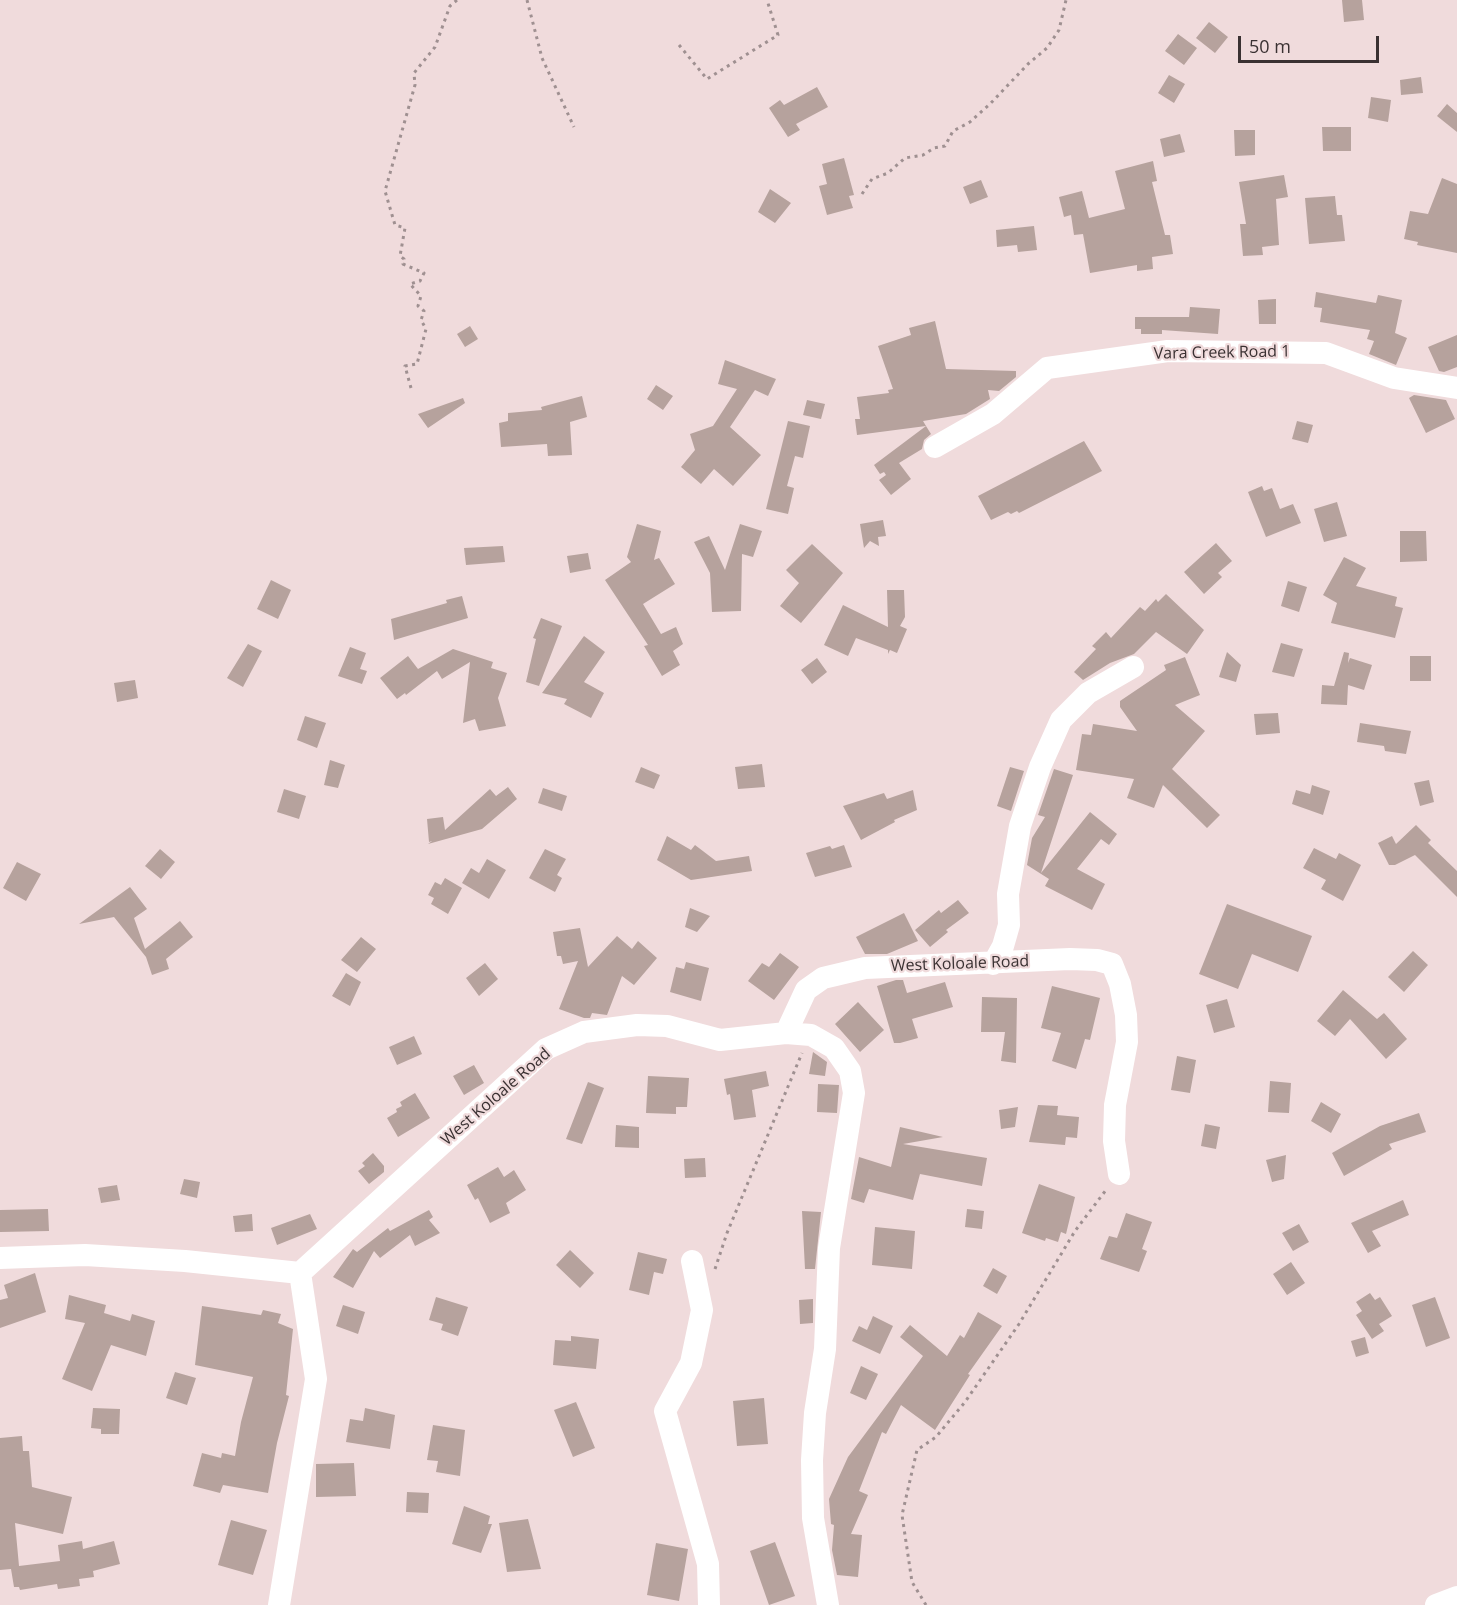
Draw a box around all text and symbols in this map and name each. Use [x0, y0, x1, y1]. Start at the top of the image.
scale bar [1241, 24, 1382, 62]
text: 50 m [1249, 34, 1291, 58]
street label: Vara Creek Road 1 [1154, 342, 1290, 364]
street label: West Koloale Road [890, 952, 1030, 976]
street label: West Koloale Road [437, 1044, 555, 1150]

